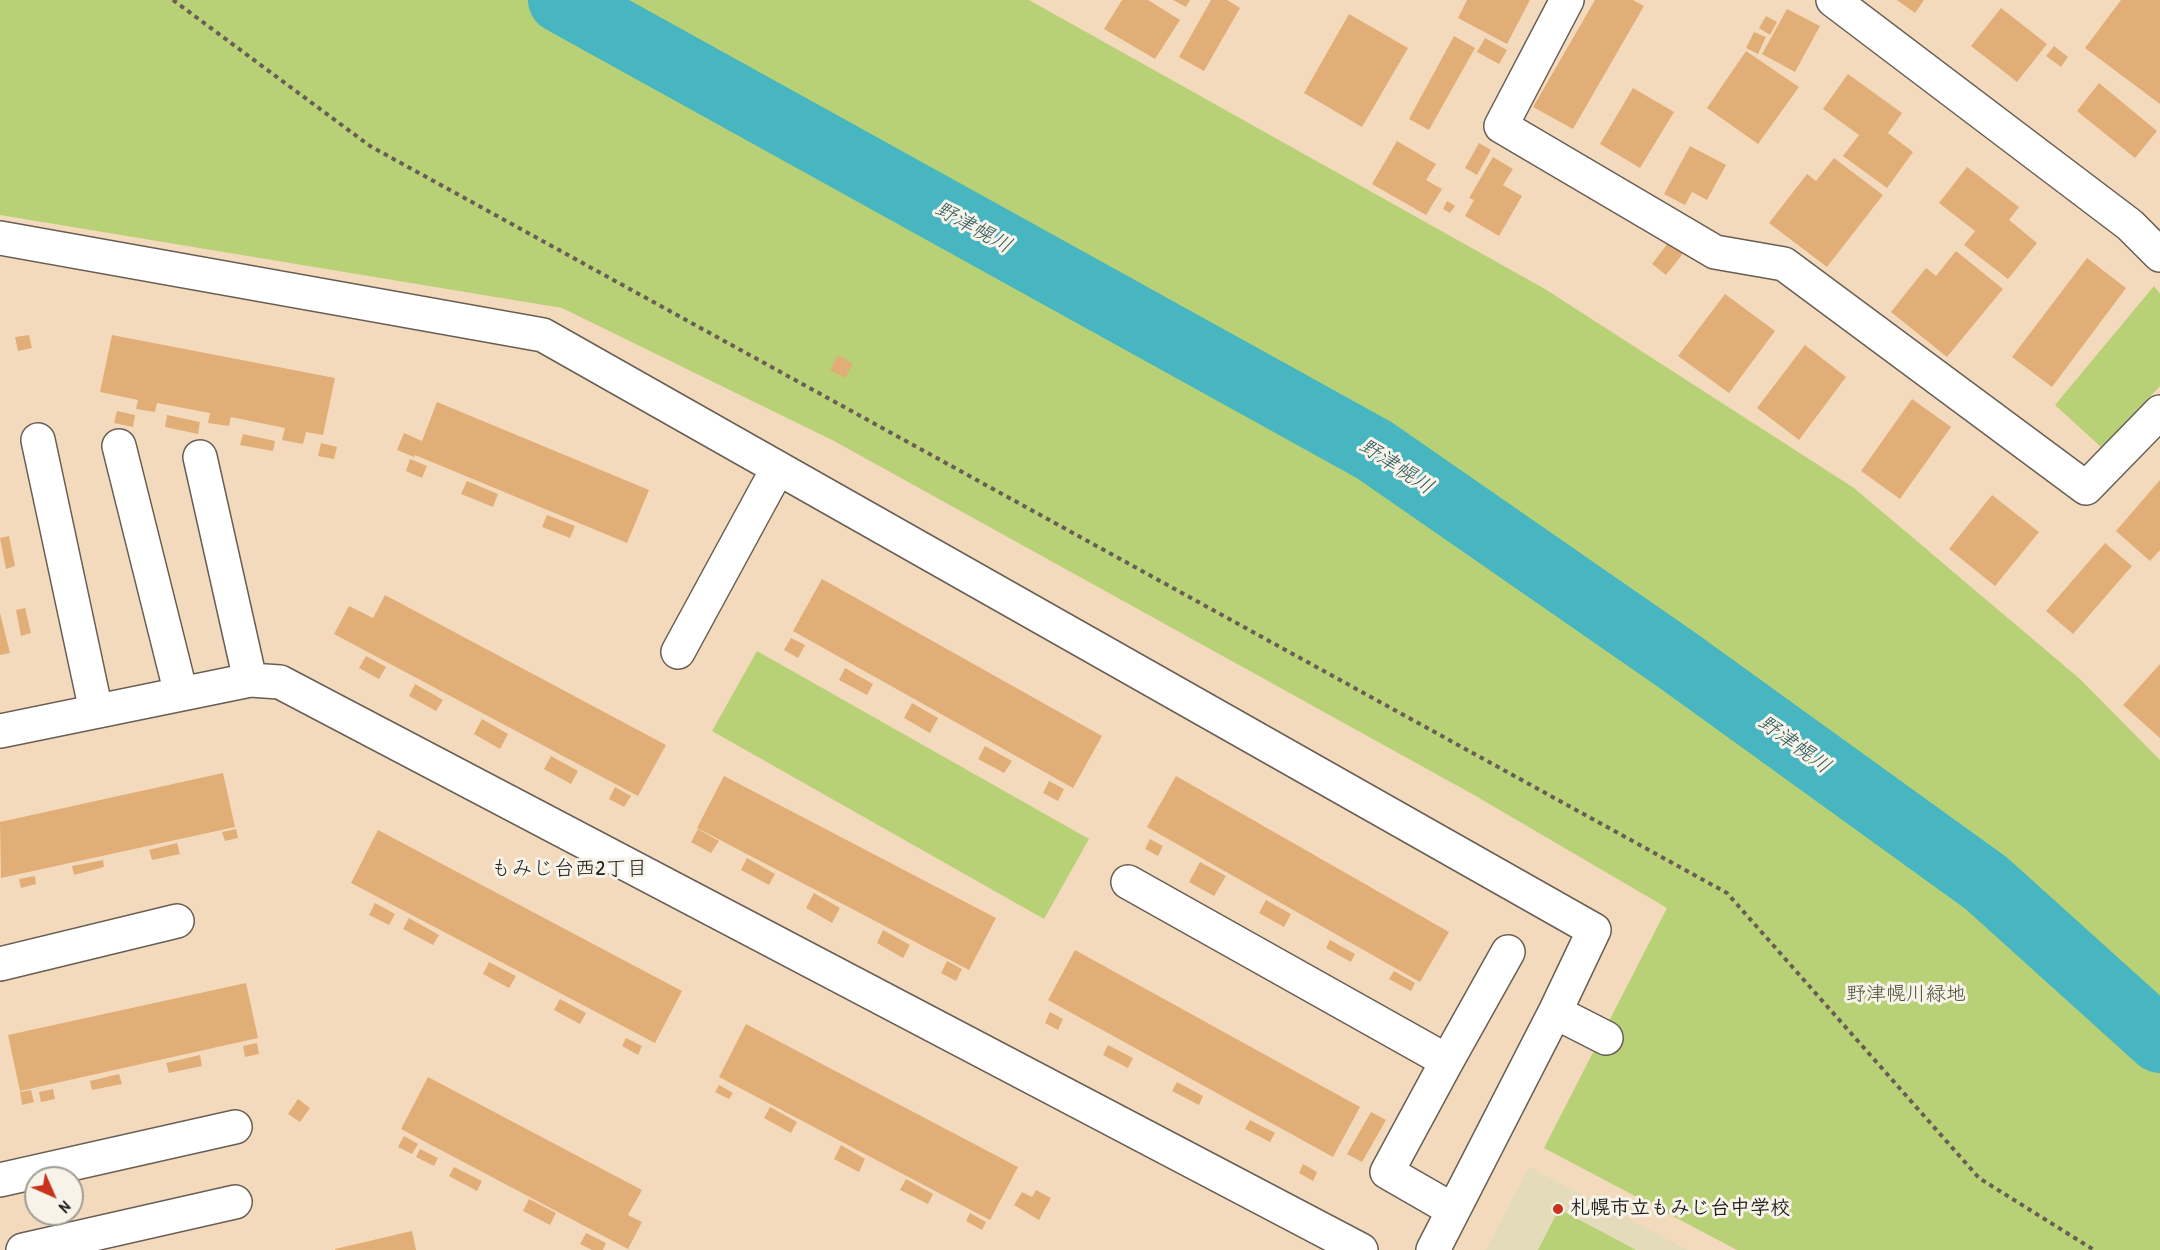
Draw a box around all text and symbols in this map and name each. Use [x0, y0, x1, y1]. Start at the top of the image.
water label: 野津幌川 [930, 197, 1016, 259]
water label: 野津幌川 [1354, 434, 1438, 500]
water label: 野津幌川 [1753, 710, 1835, 780]
district label: もみじ台西2丁目 [491, 856, 647, 882]
park label: 野津幌川緑地 [1846, 983, 1966, 1007]
north arrow [24, 1166, 84, 1226]
text: N [55, 1197, 76, 1218]
place label: 札幌市立もみじ台中学校 [1570, 1197, 1790, 1221]
marker: 札幌市立もみじ台中学校 [1551, 1202, 1565, 1216]

